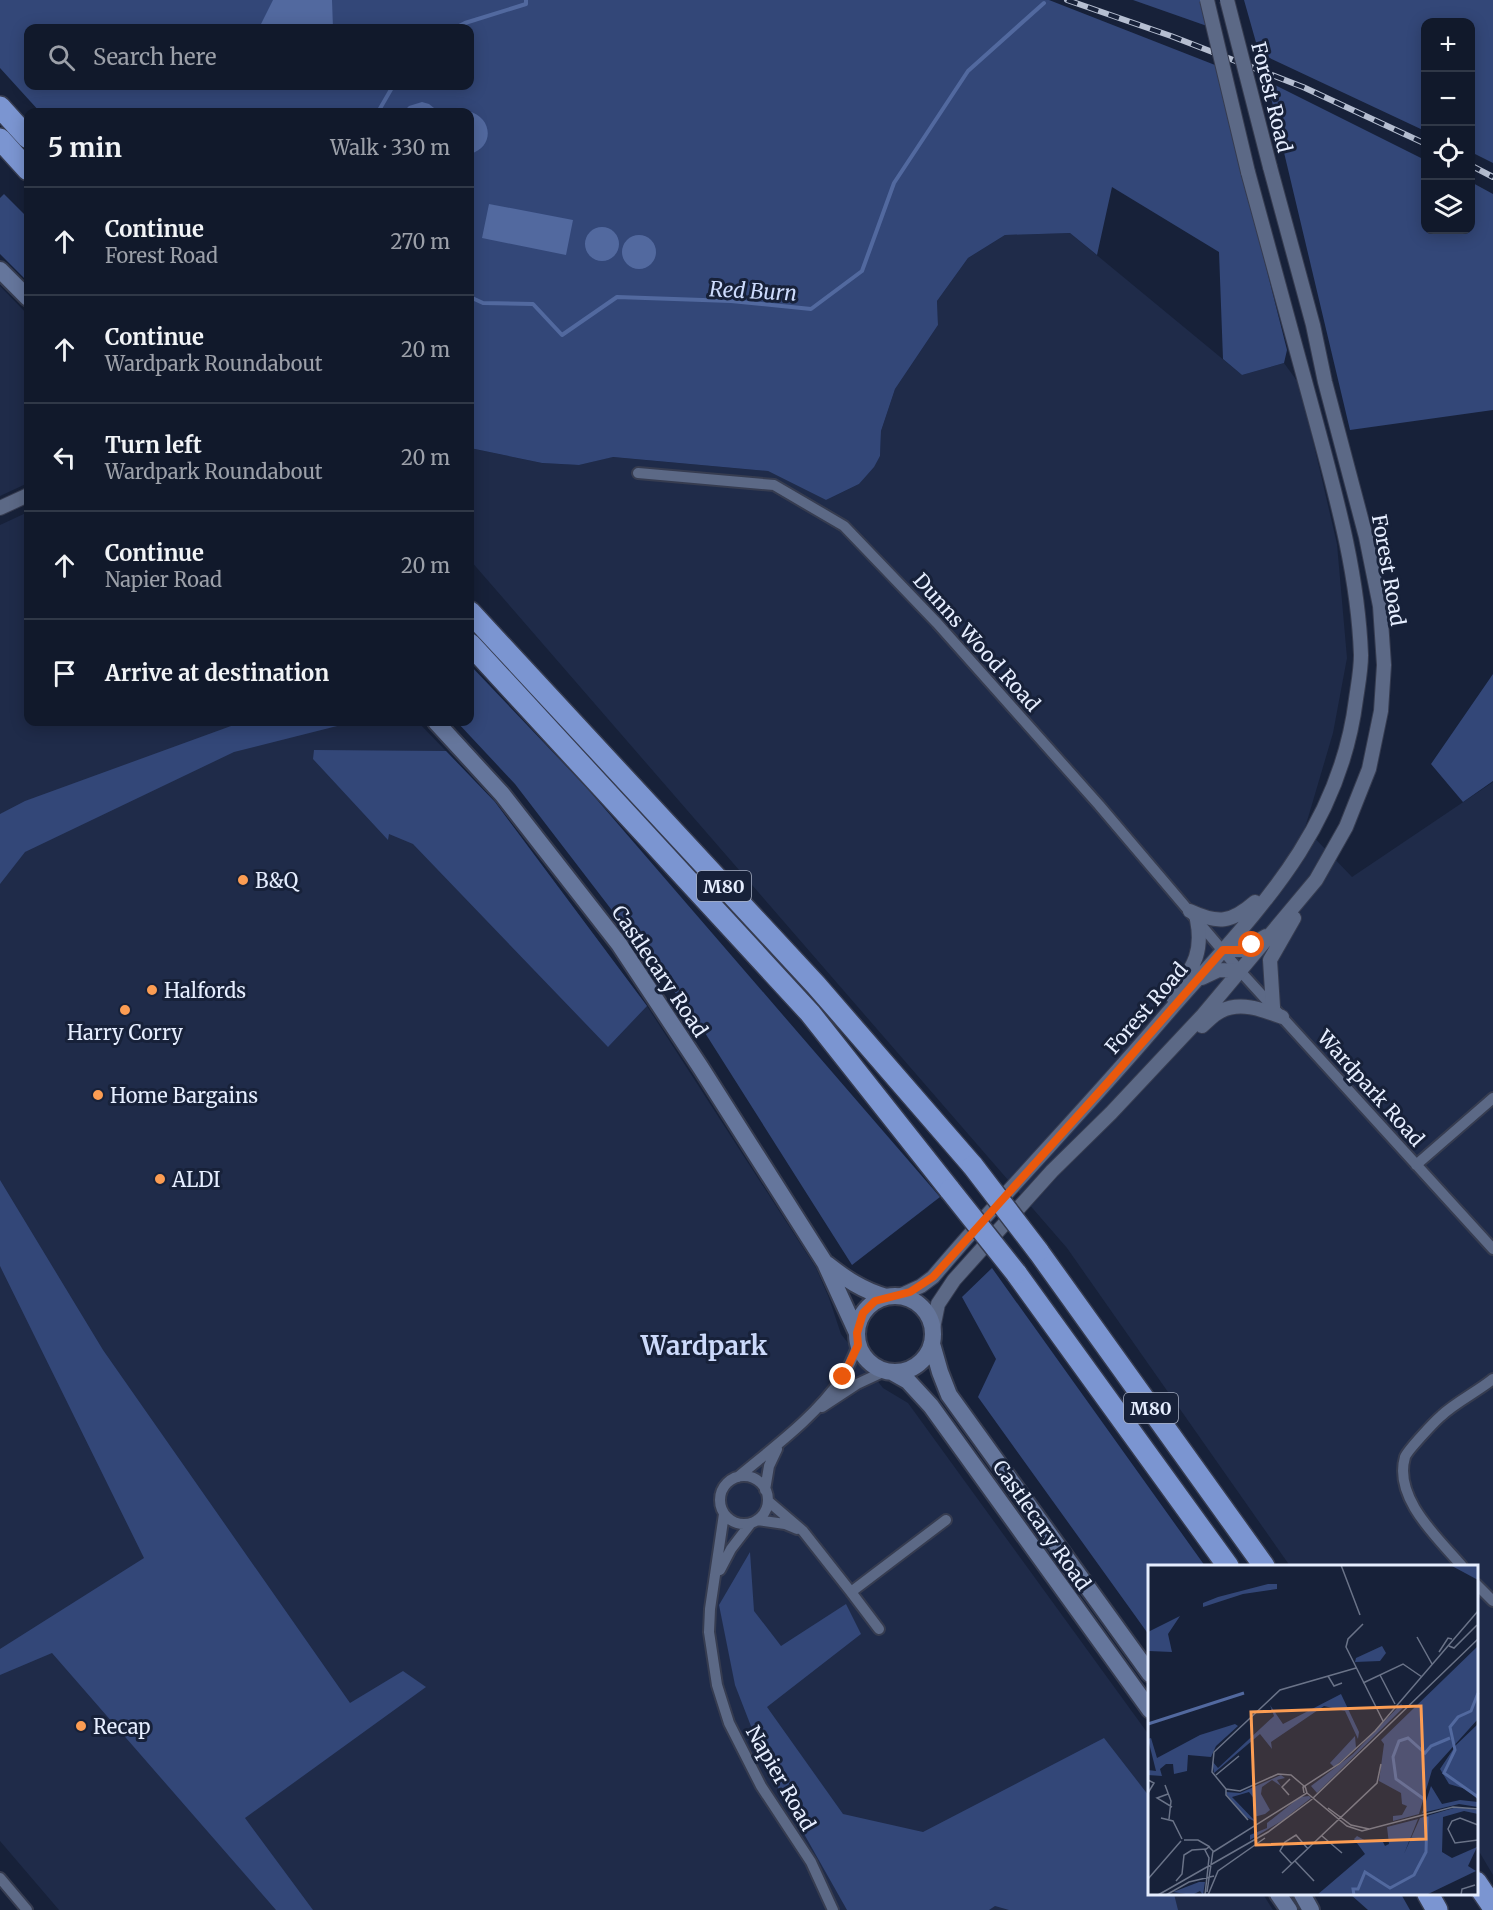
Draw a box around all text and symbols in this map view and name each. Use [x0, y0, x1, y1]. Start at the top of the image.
map controls [1421, 18, 1475, 234]
button: + [1421, 18, 1475, 72]
search box [24, 24, 474, 90]
street label: Forest Road [1246, 39, 1298, 155]
icon: search [45, 41, 78, 74]
text: Search here [93, 43, 216, 71]
button: − [1421, 72, 1475, 126]
button: locate [1421, 126, 1475, 180]
text: 5 min [48, 131, 122, 164]
text: Walk · 330 m [330, 135, 450, 160]
button: layers [1421, 180, 1475, 234]
text: Continue [105, 215, 204, 243]
icon: ahead [48, 225, 81, 258]
text: 270 m [390, 229, 450, 254]
text: Forest Road [105, 243, 218, 268]
water label: Red Burn [708, 275, 798, 307]
text: Continue [105, 323, 204, 351]
icon: ahead [48, 333, 81, 366]
text: 20 m [401, 337, 450, 362]
text: Wardpark Roundabout [105, 351, 323, 376]
text: Turn left [105, 431, 202, 459]
icon: left [48, 441, 81, 474]
text: 20 m [401, 445, 450, 470]
text: Wardpark Roundabout [105, 459, 323, 484]
street label: Forest Road [1367, 512, 1411, 628]
text: Continue [105, 539, 204, 567]
icon: ahead [48, 549, 81, 582]
text: 20 m [401, 553, 450, 578]
text: Napier Road [105, 567, 222, 592]
street label: Dunns Wood Road [908, 568, 1046, 716]
icon: arrive [48, 657, 81, 690]
text: Arrive at destination [105, 659, 329, 687]
place label: B&Q [255, 868, 300, 893]
road number: M80 [697, 871, 751, 901]
marker: B&Q [236, 873, 250, 887]
street label: Castlecary Road [607, 900, 713, 1042]
route start [1238, 931, 1264, 957]
street label: Forest Road [1099, 957, 1193, 1059]
place label: Halfords [164, 978, 246, 1003]
marker: Halfords [145, 983, 159, 997]
marker: Harry Corry [118, 1003, 132, 1017]
place label: Harry Corry [67, 1020, 183, 1045]
street label: Wardpark Road [1312, 1024, 1430, 1151]
place label: Home Bargains [110, 1083, 258, 1108]
marker: Home Bargains [91, 1088, 105, 1102]
place label: ALDI [171, 1167, 220, 1192]
marker: ALDI [153, 1172, 167, 1186]
district label: Wardpark [640, 1329, 768, 1362]
route end [829, 1363, 855, 1389]
road number: M80 [1124, 1393, 1178, 1423]
street label: Castlecary Road [988, 1455, 1096, 1595]
inset map [1148, 1565, 1478, 1895]
place label: Recap [93, 1714, 150, 1739]
marker: Recap [74, 1719, 88, 1733]
street label: Napier Road [741, 1721, 821, 1835]

